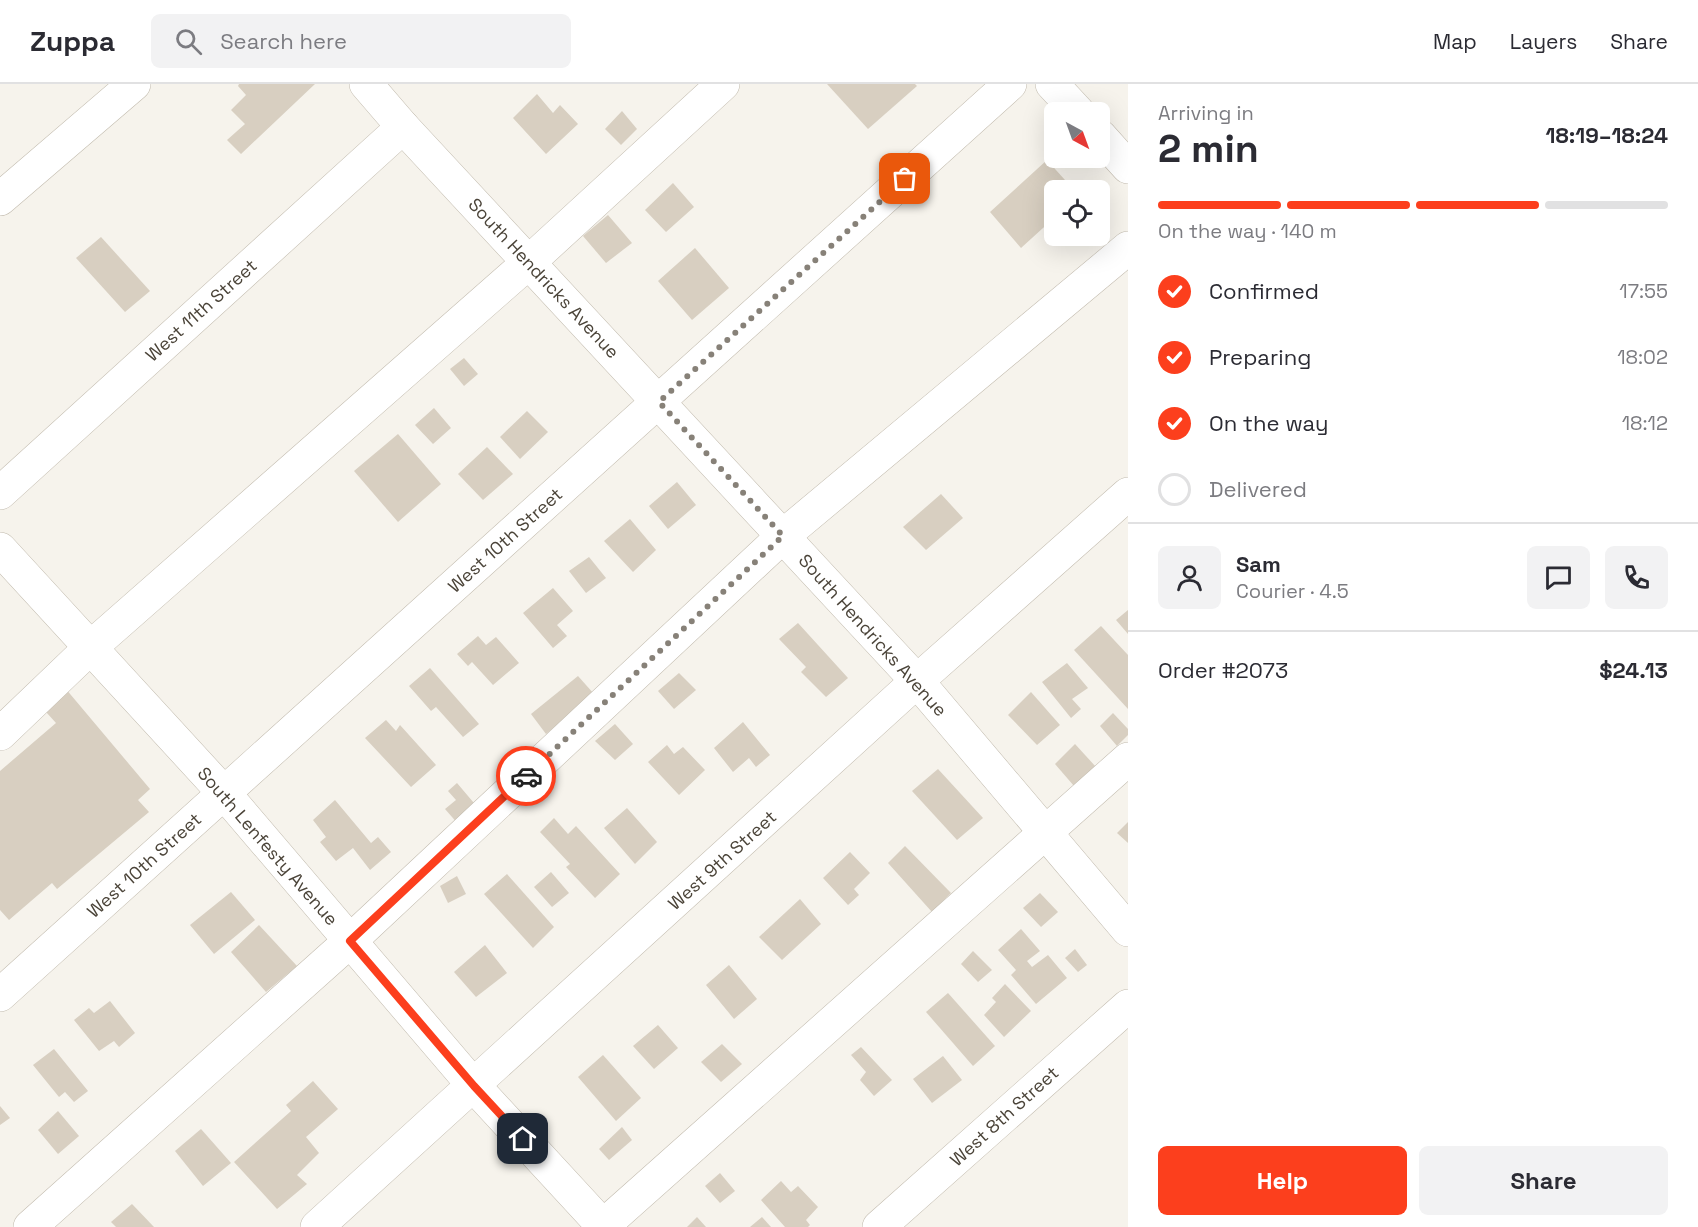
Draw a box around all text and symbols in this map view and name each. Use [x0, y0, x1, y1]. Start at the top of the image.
search box [151, 14, 571, 68]
text: Zuppa [30, 23, 115, 59]
icon: search [172, 25, 205, 58]
text: Search here [220, 27, 347, 55]
text: Map [1433, 28, 1477, 55]
text: Layers [1510, 28, 1577, 55]
text: Share [1610, 28, 1668, 55]
text: Arriving in [1158, 100, 1254, 126]
north arrow [1044, 102, 1110, 168]
map controls [1044, 102, 1110, 246]
text: 18:19–18:24 [1546, 121, 1668, 149]
text: 2 min [1158, 124, 1259, 173]
pin [879, 153, 930, 204]
icon: bag [888, 162, 921, 195]
button: locate [1044, 180, 1110, 246]
street label: South Hendricks Avenue [464, 193, 624, 363]
text: On the way · 140 m [1158, 218, 1337, 244]
street label: West 11th Street [140, 254, 262, 366]
icon: check [1158, 275, 1191, 308]
text: Confirmed [1209, 277, 1319, 305]
text: 17:55 [1619, 278, 1668, 304]
icon: check [1158, 341, 1191, 374]
text: Preparing [1209, 343, 1311, 371]
text: 18:02 [1617, 344, 1668, 370]
icon: check [1158, 407, 1191, 440]
text: On the way [1209, 409, 1328, 437]
text: 18:12 [1622, 410, 1668, 436]
text: Delivered [1209, 475, 1307, 503]
street label: West 10th Street [443, 482, 567, 598]
button: person [1158, 546, 1221, 609]
button: chat [1527, 546, 1590, 609]
button: phone [1605, 546, 1668, 609]
street label: South Hendricks Avenue [794, 549, 952, 721]
text: Sam [1236, 550, 1281, 578]
text: Courier · 4.5 [1236, 578, 1349, 604]
text: Order #2073 [1158, 656, 1288, 684]
text: $24.13 [1599, 656, 1668, 684]
courier [496, 746, 556, 806]
icon: car [510, 760, 543, 793]
street label: South Lenfesty Avenue [193, 762, 343, 930]
street label: West 9th Street [663, 805, 781, 915]
street label: West 10th Street [82, 807, 206, 923]
street label: West 8th Street [945, 1061, 1063, 1171]
pin [497, 1113, 548, 1164]
icon: home [506, 1122, 539, 1155]
button: Help [1158, 1146, 1407, 1215]
button: Share [1419, 1146, 1668, 1215]

